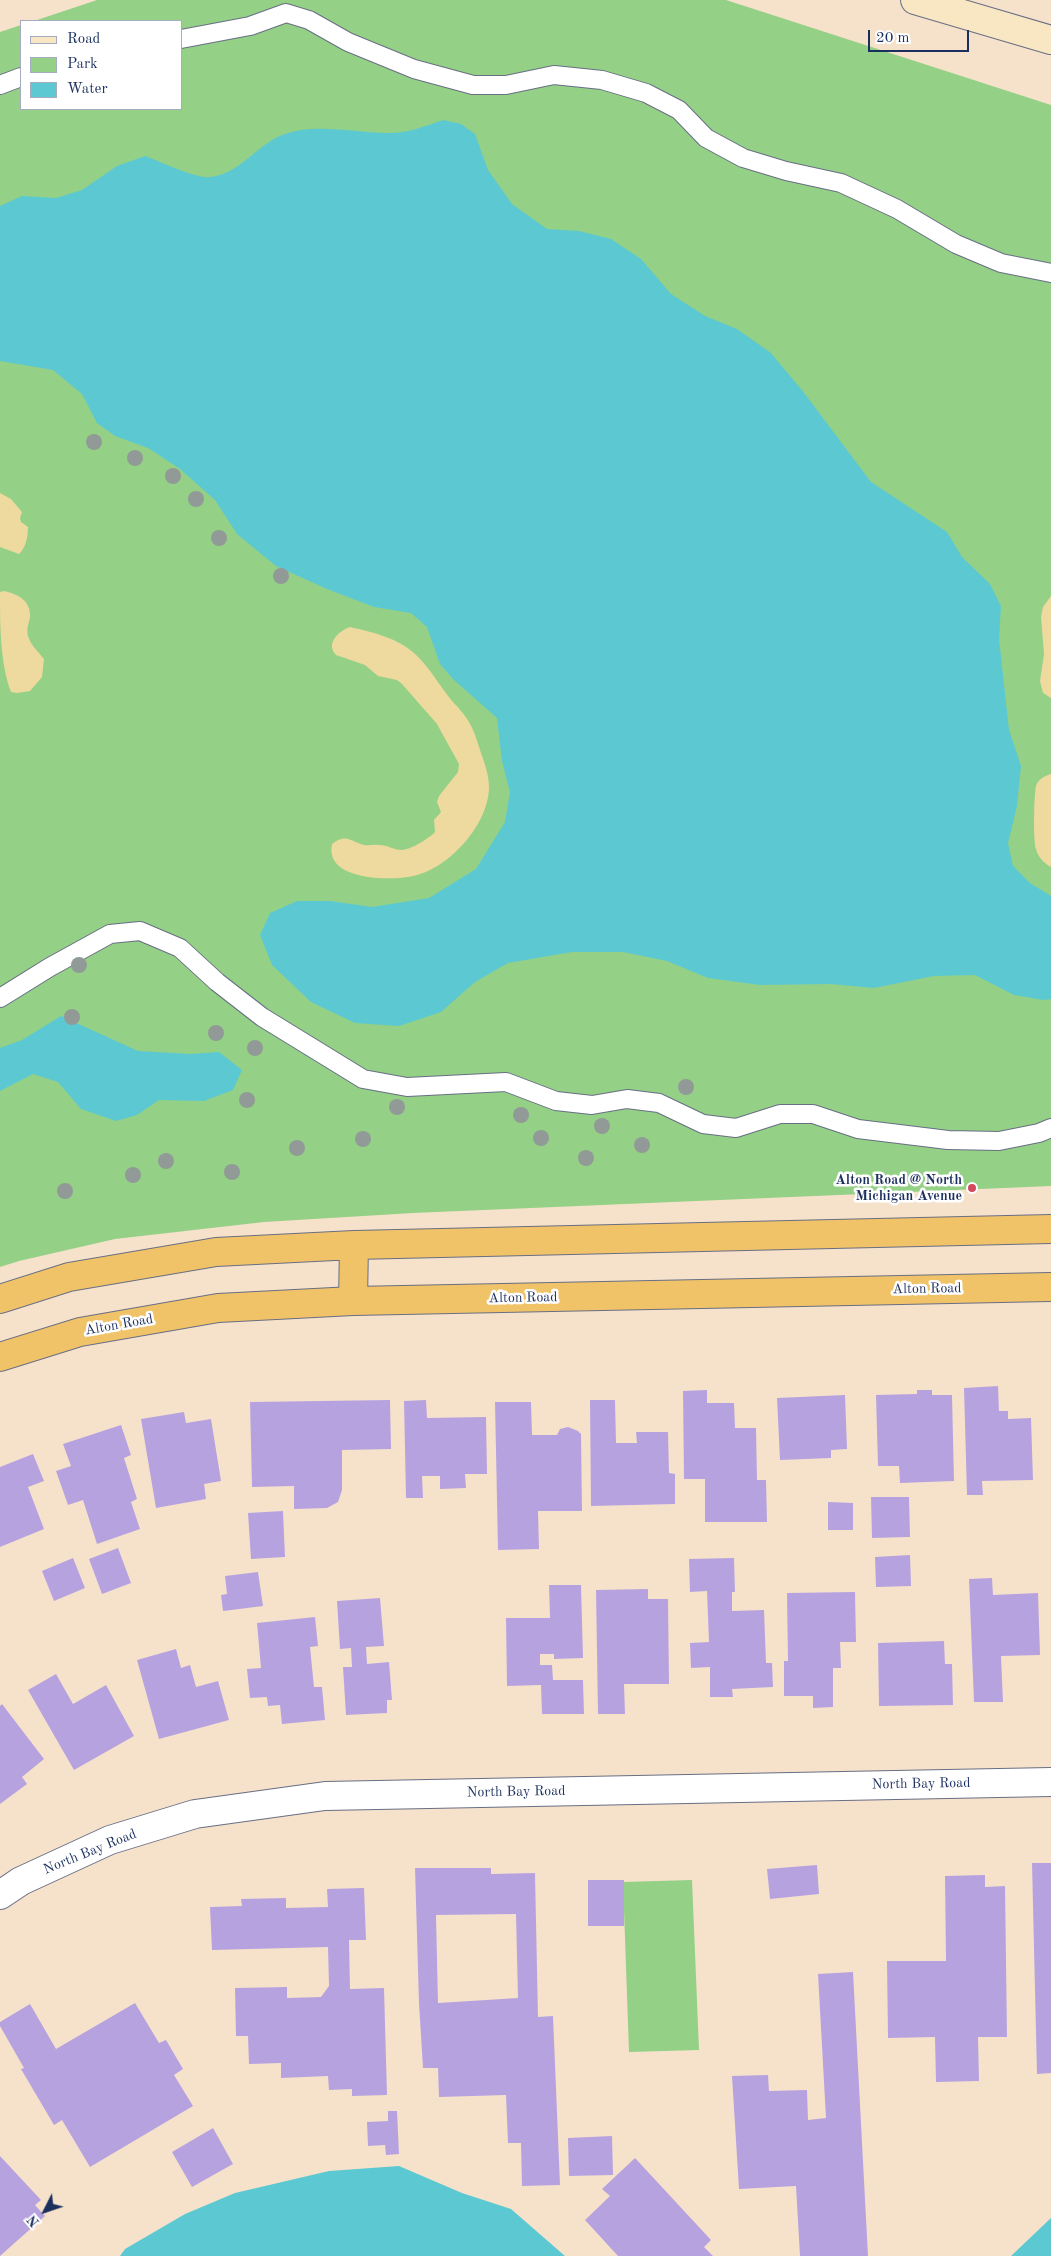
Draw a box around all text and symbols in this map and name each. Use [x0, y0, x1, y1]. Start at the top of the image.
legend [20, 20, 182, 110]
scale bar [871, 20, 972, 52]
text: 20 m [876, 31, 910, 46]
text: Road [67, 32, 100, 47]
text: Park [67, 57, 98, 72]
text: Water [67, 82, 108, 97]
place label: Alton Road @ North Michigan Avenue [835, 1172, 962, 1204]
marker: Alton Road @ North Michigan Avenue [966, 1182, 978, 1194]
street label: Alton Road [892, 1280, 962, 1298]
street label: Alton Road [488, 1289, 558, 1307]
street label: Alton Road [84, 1311, 154, 1339]
street label: North Bay Road [871, 1775, 971, 1793]
street label: North Bay Road [466, 1783, 566, 1801]
street label: North Bay Road [41, 1826, 139, 1878]
north arrow [20, 2186, 70, 2236]
text: N [25, 2212, 42, 2229]

